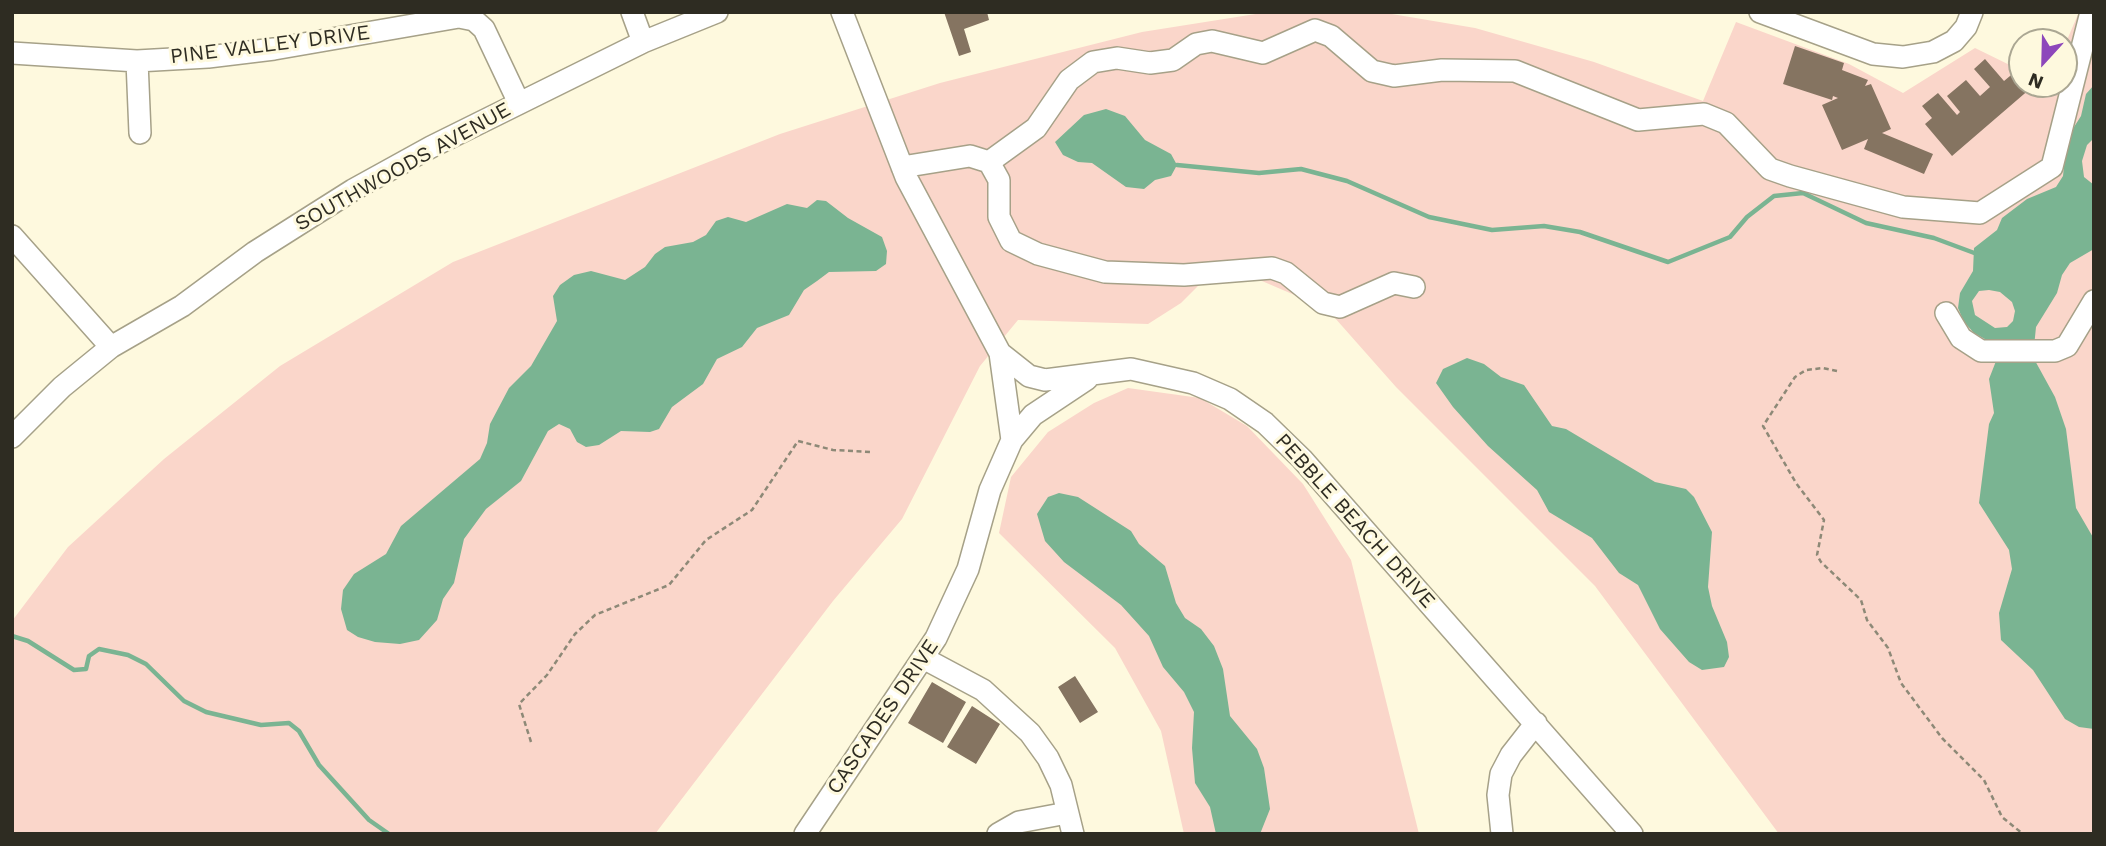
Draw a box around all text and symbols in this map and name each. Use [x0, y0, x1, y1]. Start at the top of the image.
street label: PINE VALLEY DRIVE [169, 20, 371, 70]
north arrow [2008, 28, 2078, 98]
text: N [2025, 68, 2047, 94]
street label: SOUTHWOODS AVENUE [291, 97, 515, 237]
street label: PEBBLE BEACH DRIVE [1270, 428, 1440, 614]
street label: CASCADES DRIVE [822, 635, 944, 799]

